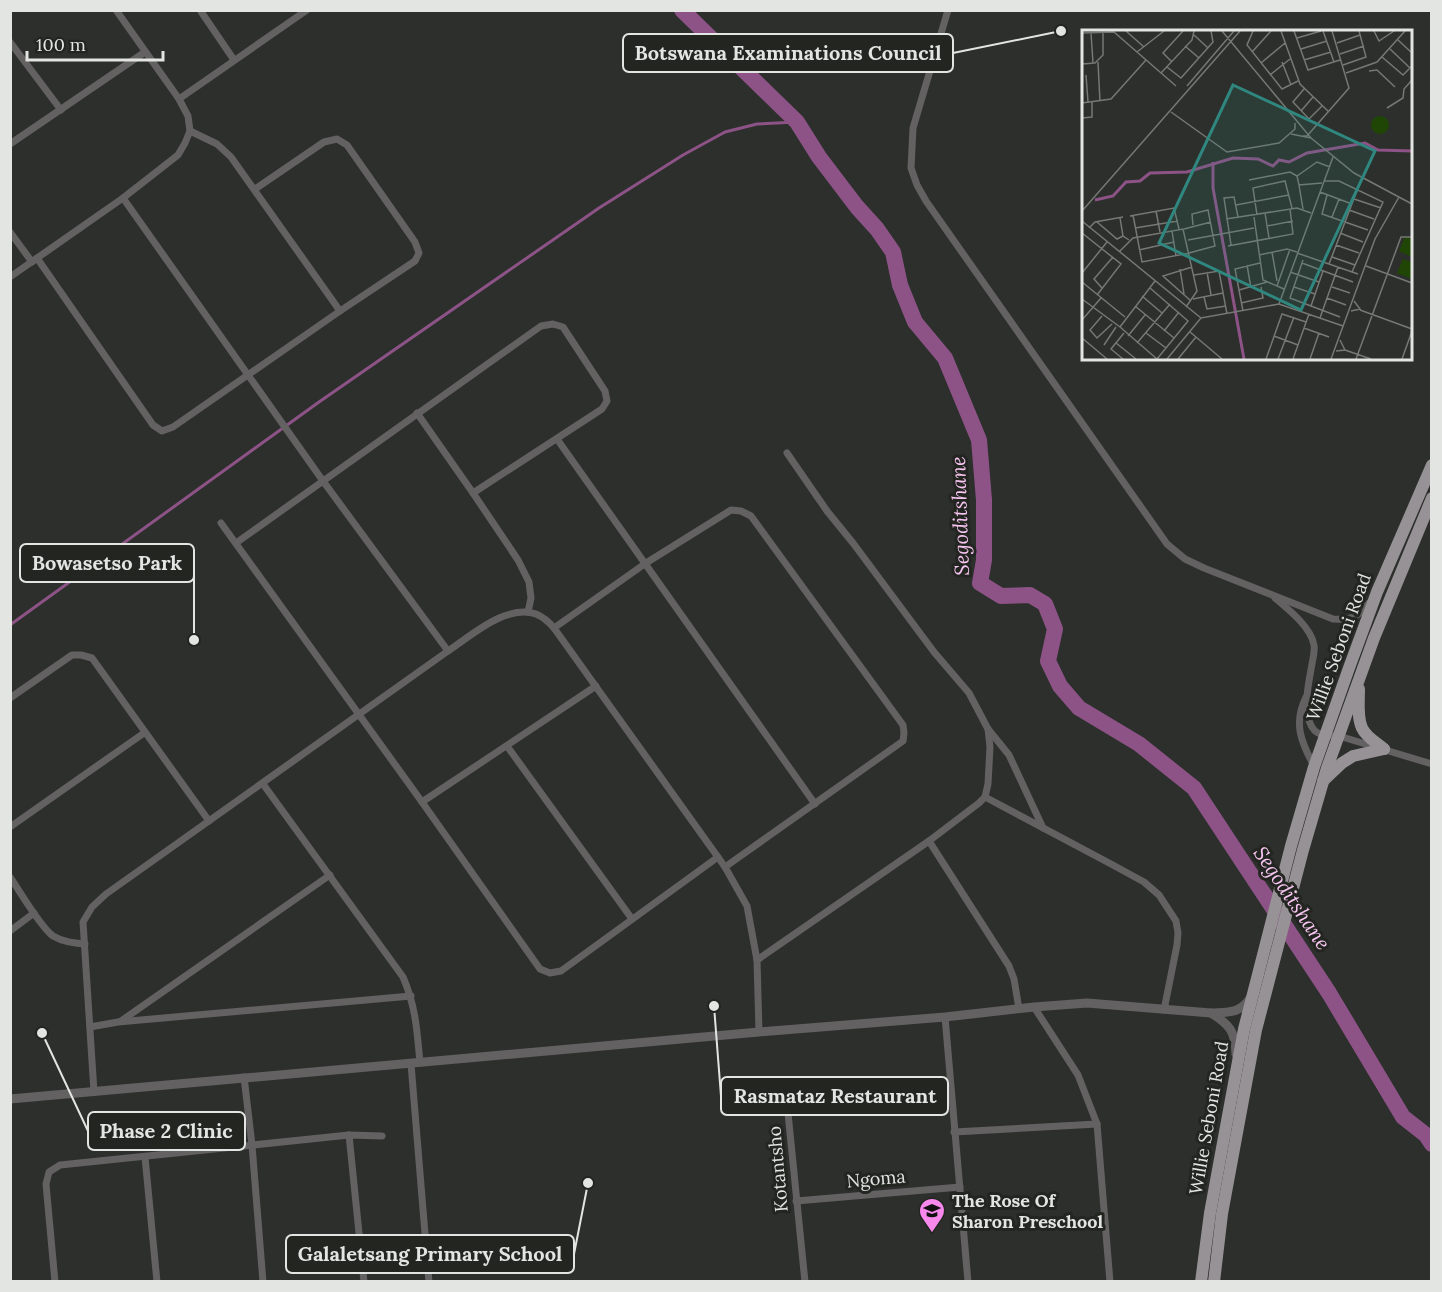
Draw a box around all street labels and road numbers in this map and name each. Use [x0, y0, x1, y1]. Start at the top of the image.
street label: Willie Seboni Road [1301, 570, 1376, 724]
street label: Willie Seboni Road [1184, 1039, 1233, 1196]
street label: Kotantsho [762, 1125, 793, 1213]
street label: Ngoma [845, 1164, 907, 1193]

